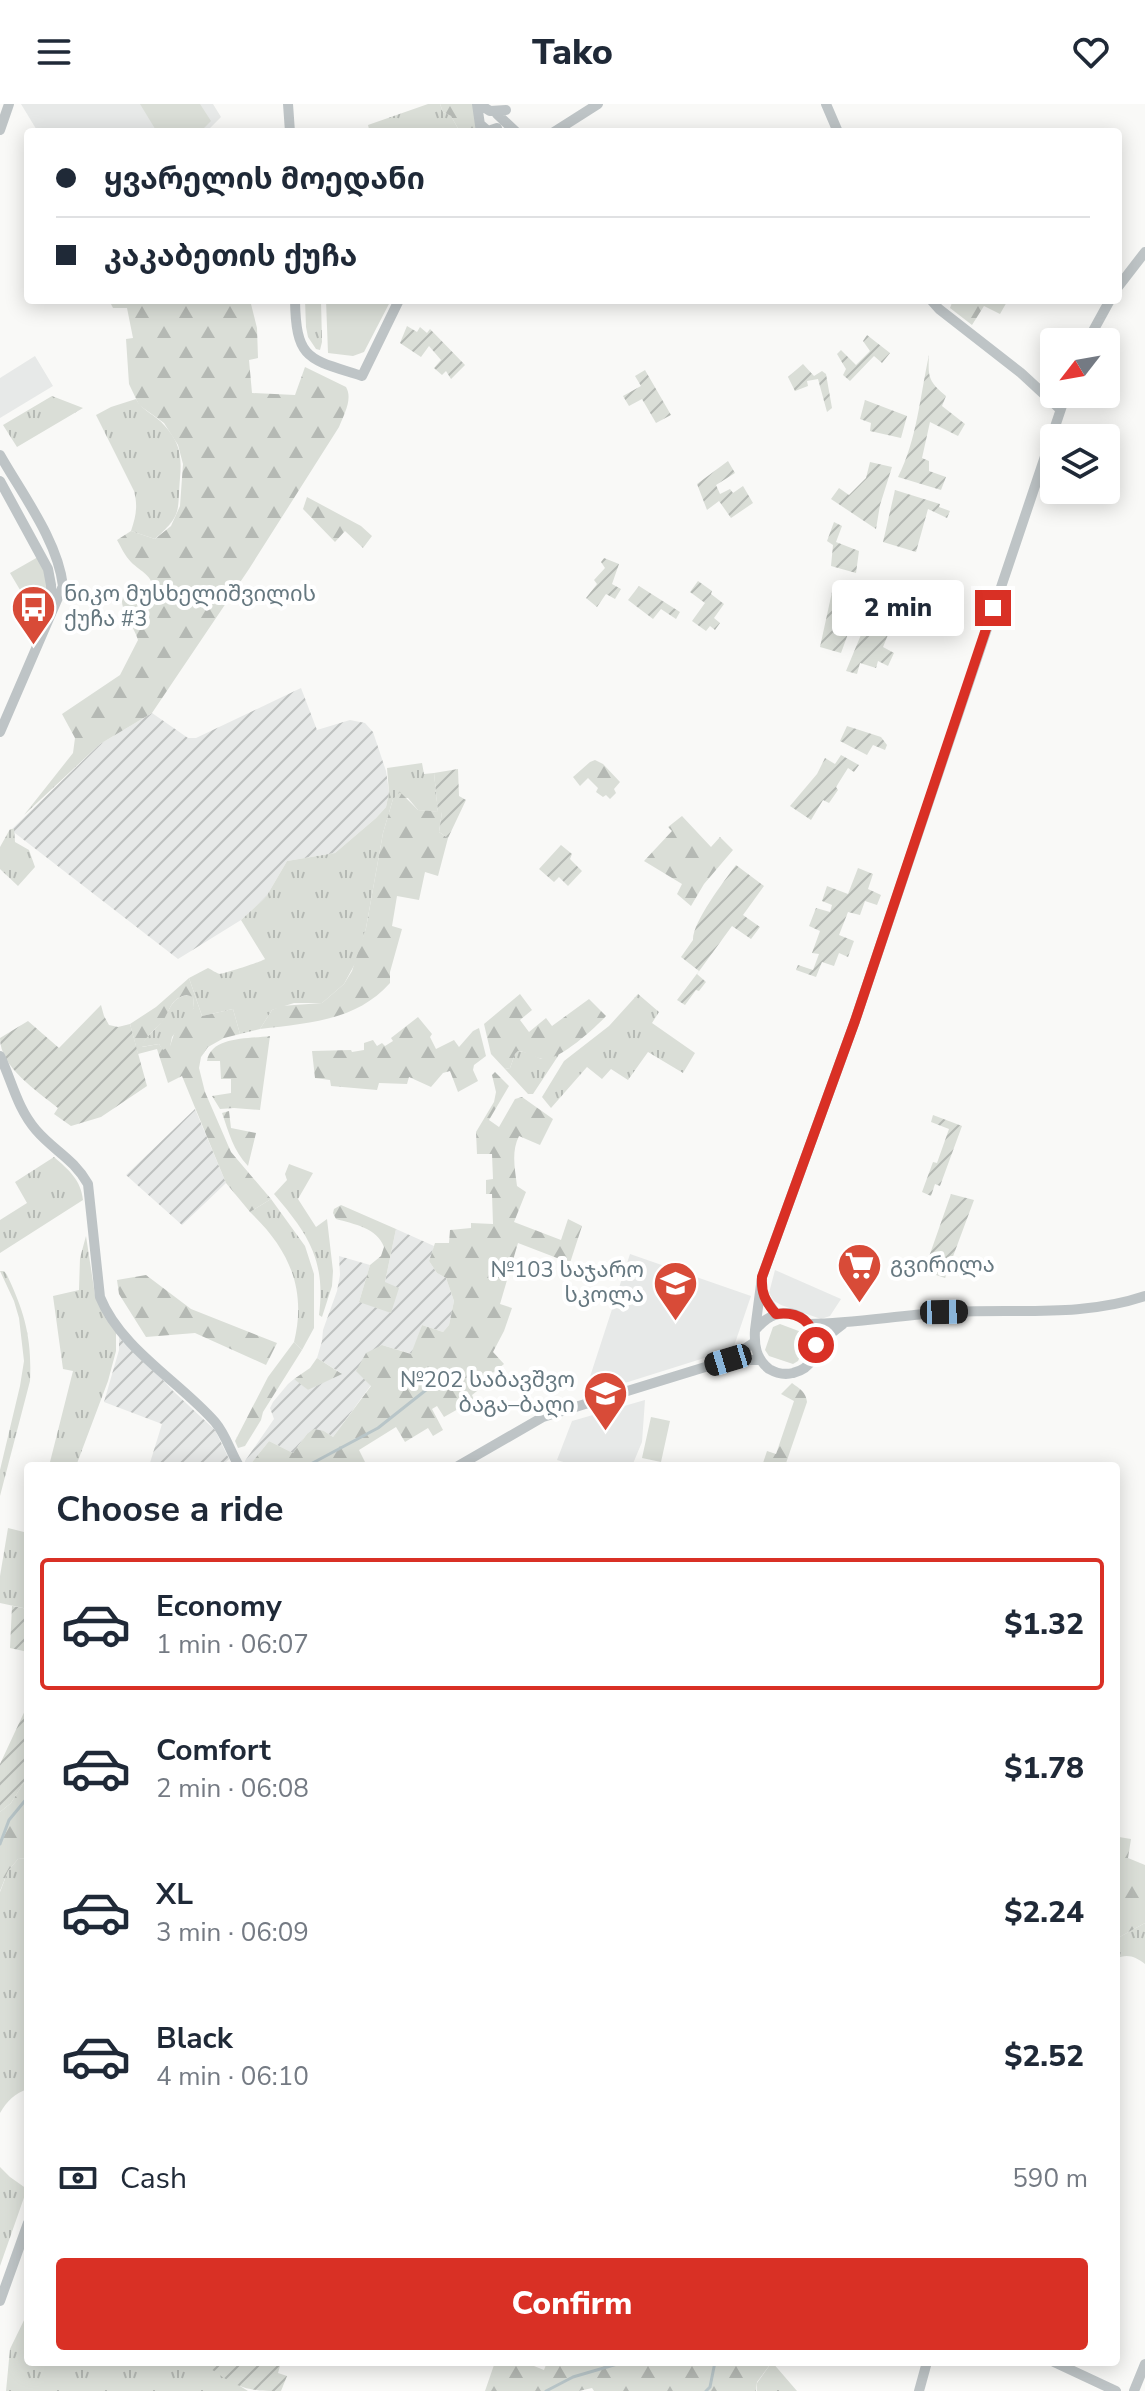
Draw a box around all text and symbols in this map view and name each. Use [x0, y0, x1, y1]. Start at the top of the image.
text: Tako [532, 28, 613, 77]
icon: menu [32, 30, 76, 74]
icon: heart [1069, 30, 1113, 74]
text: ყვარელის მოედანი [104, 159, 425, 200]
text: კაკაბეთის ქუჩა [104, 236, 357, 277]
north arrow [1040, 328, 1120, 408]
map controls [1040, 328, 1120, 504]
button: layers [1040, 424, 1120, 504]
place label: ნიკო მუსხელიშვილის ქუჩა #3 [64, 579, 316, 634]
callout: 2 min [833, 580, 965, 636]
bus stop icon: ნიკო მუსხელიშვილის ქუჩა #3 [9, 583, 57, 646]
text: 2 min [864, 590, 932, 625]
route end [975, 590, 1011, 626]
supermarket icon: გვირილა [835, 1241, 883, 1304]
place label: გვირილა [890, 1250, 995, 1280]
place label: №103 საჯარო სკოლა [490, 1255, 644, 1310]
school or university icon: №103 საჯარო სკოლა [651, 1259, 699, 1322]
car [920, 1300, 968, 1324]
route start [798, 1327, 834, 1363]
car [702, 1342, 754, 1378]
place label: №202 საბავშვო ბაგა–ბაღი [400, 1365, 575, 1420]
school or university icon: №202 საბავშვო ბაგა–ბაღი [582, 1369, 630, 1432]
text: Choose a ride [56, 1485, 284, 1534]
text: Economy [156, 1586, 282, 1627]
icon: car [60, 1588, 132, 1660]
text: $1.32 [1004, 1604, 1084, 1645]
text: 1 min · 06:07 [156, 1627, 309, 1662]
text: Comfort [156, 1730, 271, 1771]
icon: car [60, 1732, 132, 1804]
text: $1.78 [1004, 1748, 1084, 1789]
text: 2 min · 06:08 [156, 1771, 309, 1806]
text: XL [156, 1874, 193, 1915]
icon: car [60, 1876, 132, 1948]
text: $2.24 [1004, 1892, 1084, 1933]
text: 3 min · 06:09 [156, 1915, 309, 1950]
text: Black [156, 2018, 233, 2059]
icon: car [60, 2020, 132, 2092]
text: $2.52 [1004, 2036, 1084, 2077]
text: 4 min · 06:10 [156, 2059, 309, 2094]
icon: cash [56, 2156, 100, 2200]
text: Cash [120, 2158, 187, 2199]
text: 590 m [1012, 2161, 1088, 2196]
button: Confirm [56, 2258, 1088, 2350]

